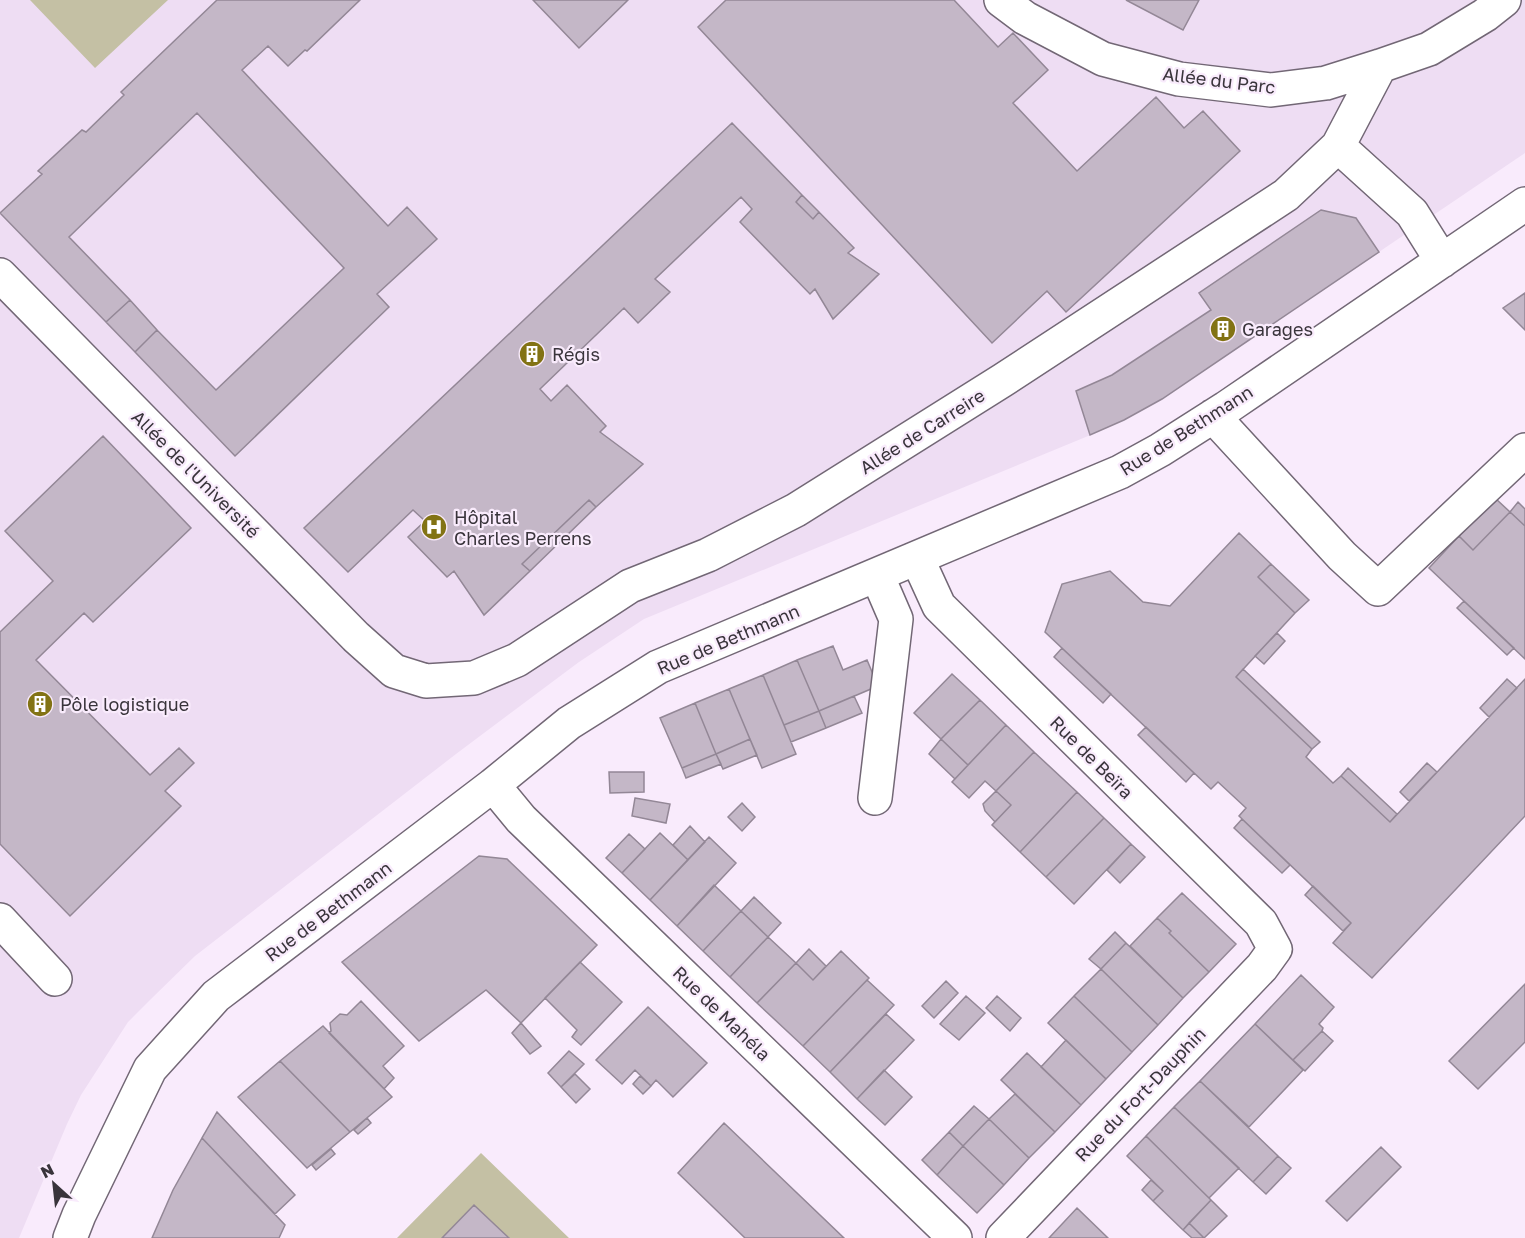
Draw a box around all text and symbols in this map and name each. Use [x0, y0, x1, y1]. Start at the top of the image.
street label: Allée du Parc [1161, 62, 1277, 98]
building icon: Garages [1208, 314, 1238, 344]
place label: Garages [1242, 318, 1313, 340]
building icon: Régis [517, 339, 547, 369]
place label: Régis [552, 343, 600, 365]
street label: Rue de Bethmann [1115, 380, 1257, 480]
street label: Allée de Carreire [855, 384, 989, 478]
street label: Allée de l'Université [128, 406, 264, 542]
place label: Hôpital Charles Perrens [454, 506, 592, 549]
hospital icon: Hôpital Charles Perrens [419, 512, 449, 542]
street label: Rue de Bethmann [653, 599, 803, 679]
building icon: Pôle logistique [25, 689, 55, 719]
place label: Pôle logistique [60, 693, 189, 715]
street label: Rue de Beïra [1046, 711, 1138, 803]
street label: Rue de Bethmann [260, 856, 396, 966]
street label: Rue de Mahéla [669, 961, 775, 1065]
street label: Rue du Fort-Dauphin [1070, 1022, 1210, 1166]
north arrow [24, 1154, 84, 1214]
text: N [37, 1159, 57, 1182]

